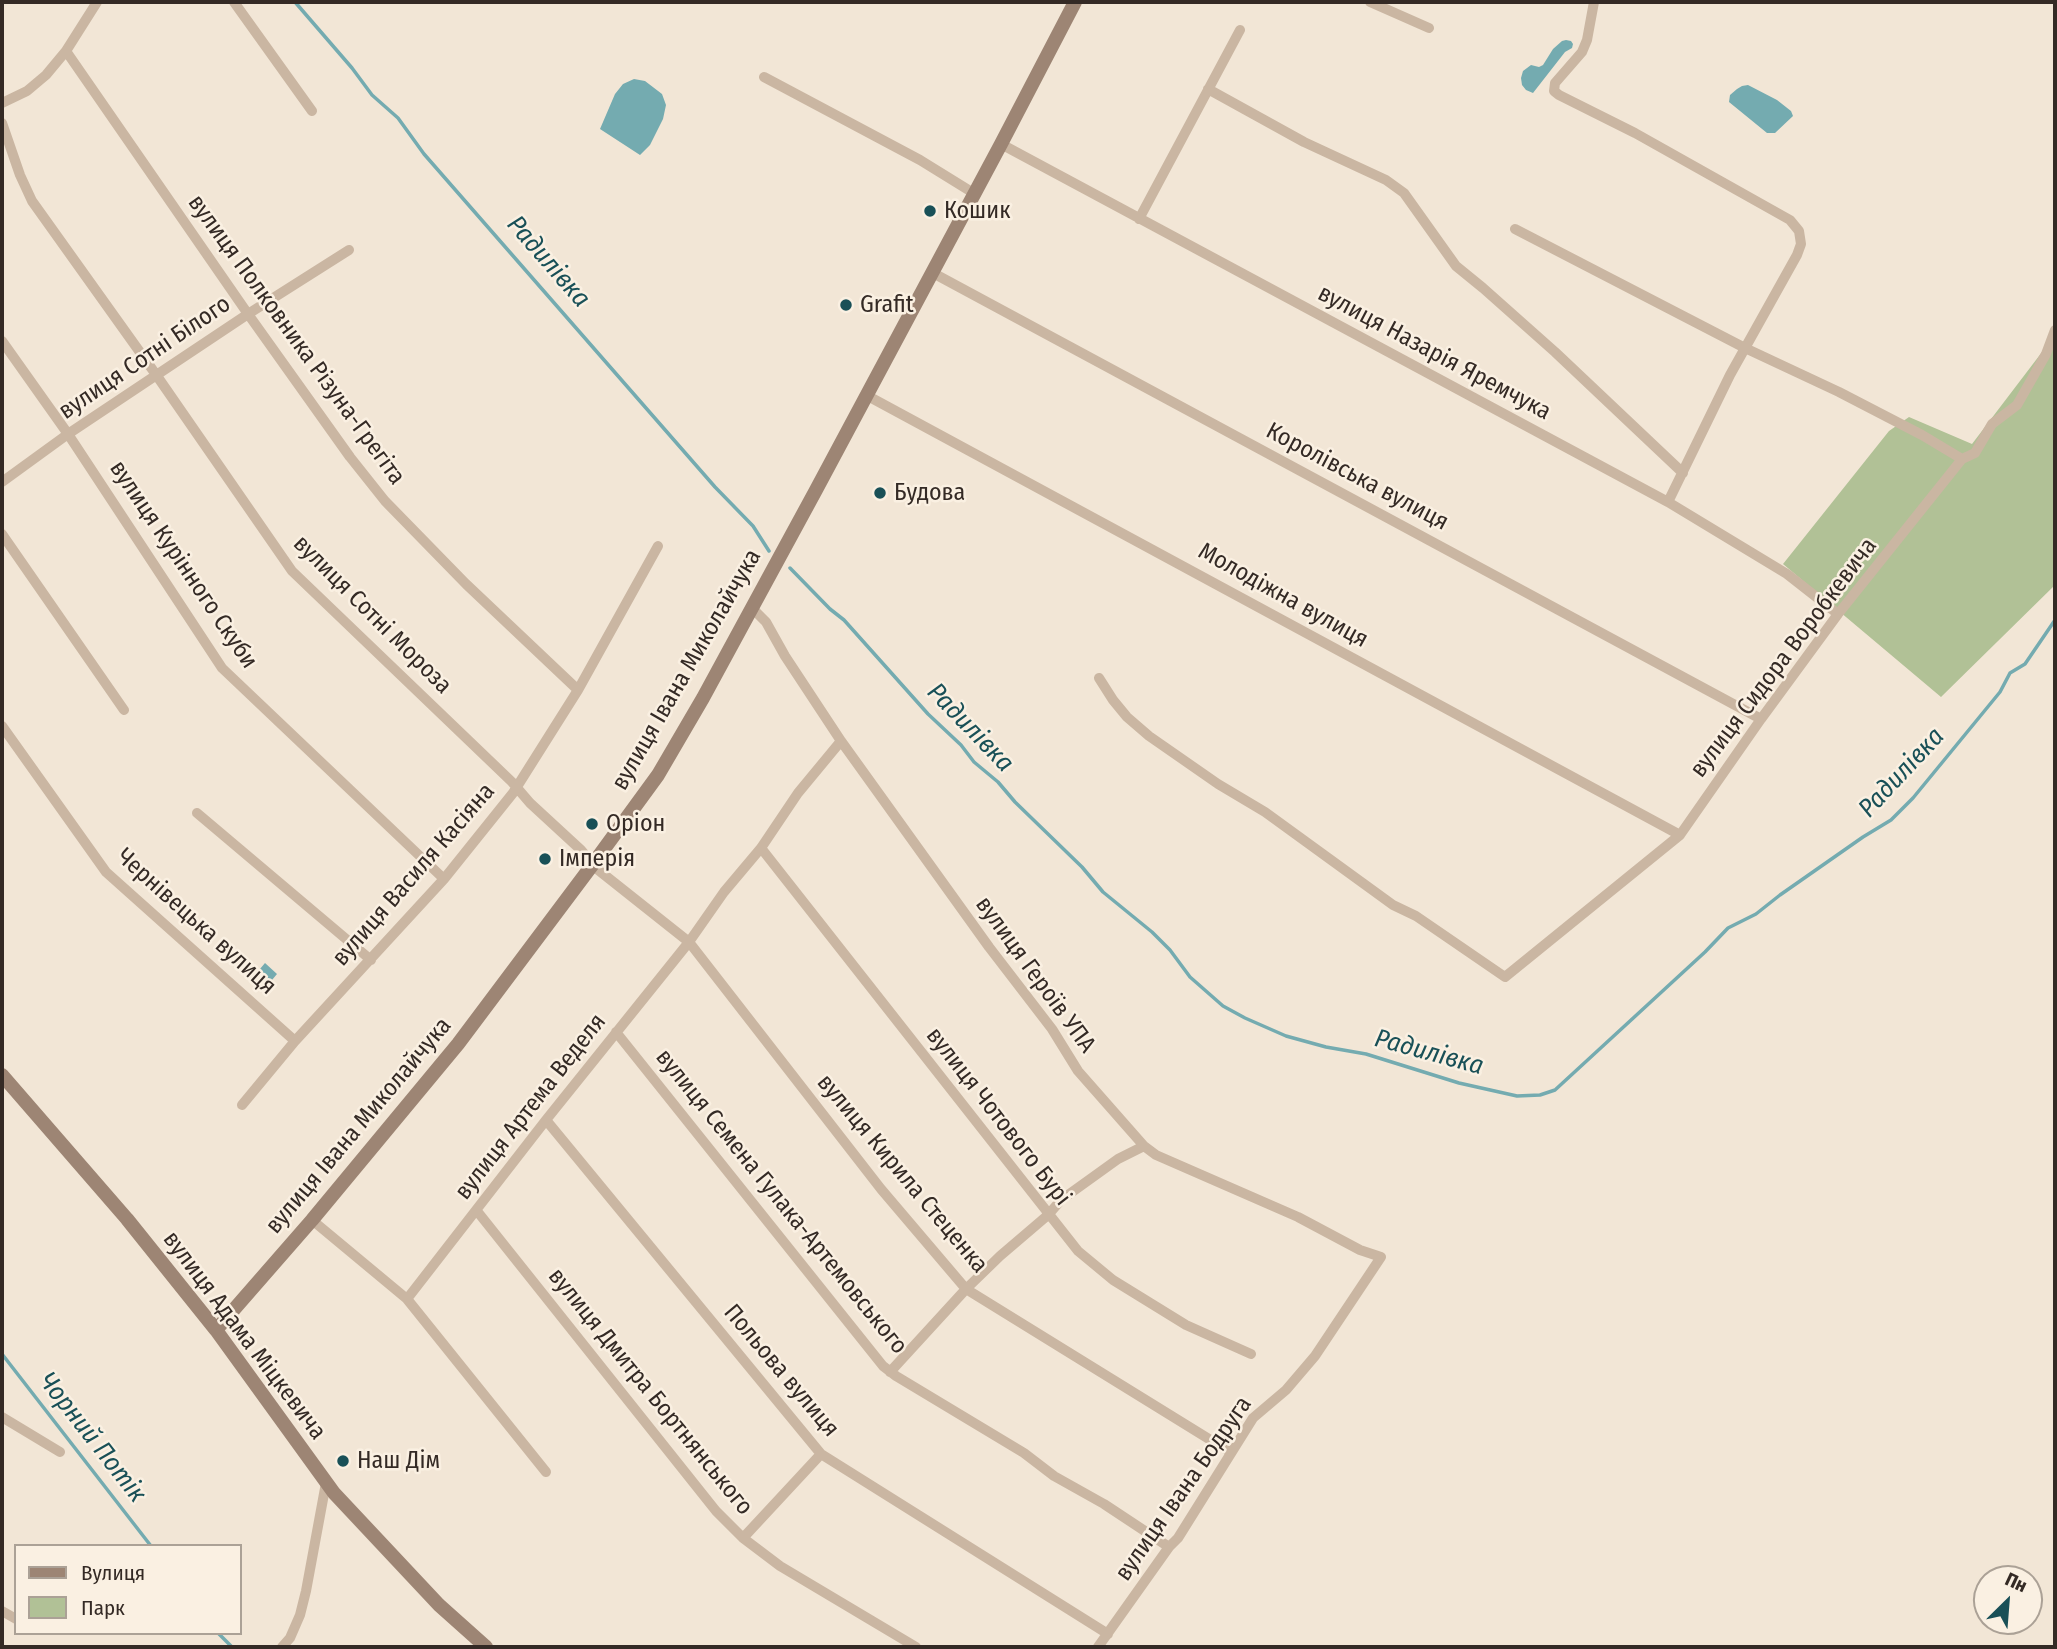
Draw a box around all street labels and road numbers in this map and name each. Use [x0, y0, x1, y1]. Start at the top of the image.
street label: вулиця Полковника Різуна-Грегіта [181, 190, 411, 490]
street label: вулиця Назарія Яремчука [1313, 279, 1555, 427]
street label: вулиця Сотні Білого [54, 290, 236, 426]
street label: Королівська вулиця [1261, 417, 1453, 537]
street label: вулиця Курінного Скуби [103, 456, 263, 674]
street label: вулиця Сотні Мороза [287, 530, 457, 700]
street label: вулиця Сидора Воробкевича [1685, 533, 1883, 783]
street label: Молодіжна вулиця [1193, 537, 1373, 655]
street label: вулиця Івана Миколайчука [606, 544, 768, 796]
street label: вулиця Василя Касіяна [327, 778, 501, 972]
street label: Чернівецька вулиця [110, 843, 282, 1001]
street label: вулиця Героїв УПА [969, 891, 1101, 1059]
street label: вулиця Артема Веделя [449, 1008, 613, 1206]
street label: вулиця Івана Миколайчука [260, 1012, 458, 1240]
street label: вулиця Чотового Бурі [919, 1022, 1077, 1212]
street label: вулиця Семена Гулака-Артемовського [649, 1044, 913, 1360]
street label: вулиця Кирила Стеценка [810, 1069, 994, 1279]
street label: вулиця Адама Міцкевича [156, 1226, 332, 1446]
street label: вулиця Дмитра Бортнянського [541, 1263, 759, 1521]
street label: Польова вулиця [717, 1299, 845, 1443]
street label: вулиця Івана Бодруга [1110, 1391, 1258, 1587]

